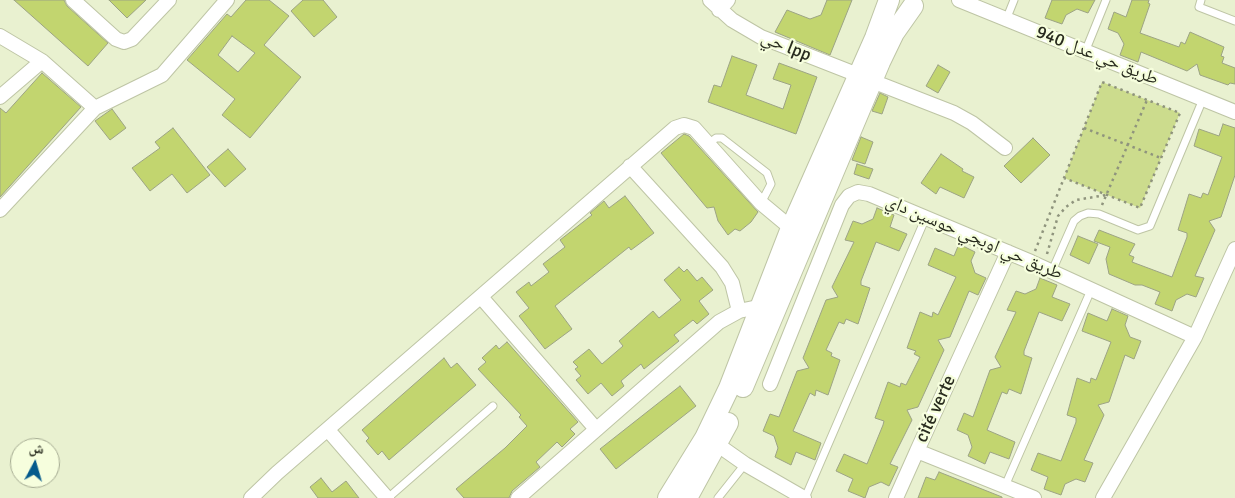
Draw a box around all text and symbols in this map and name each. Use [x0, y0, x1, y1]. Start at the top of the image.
street label: طريق حي عدل 940 [1033, 22, 1161, 90]
street label: حي lpp [758, 27, 814, 67]
street label: طريق حي اوبجي حوسين داي [882, 191, 1066, 285]
street label: cité verte [911, 372, 961, 446]
north arrow [10, 438, 60, 488]
text: ش [28, 439, 45, 458]

